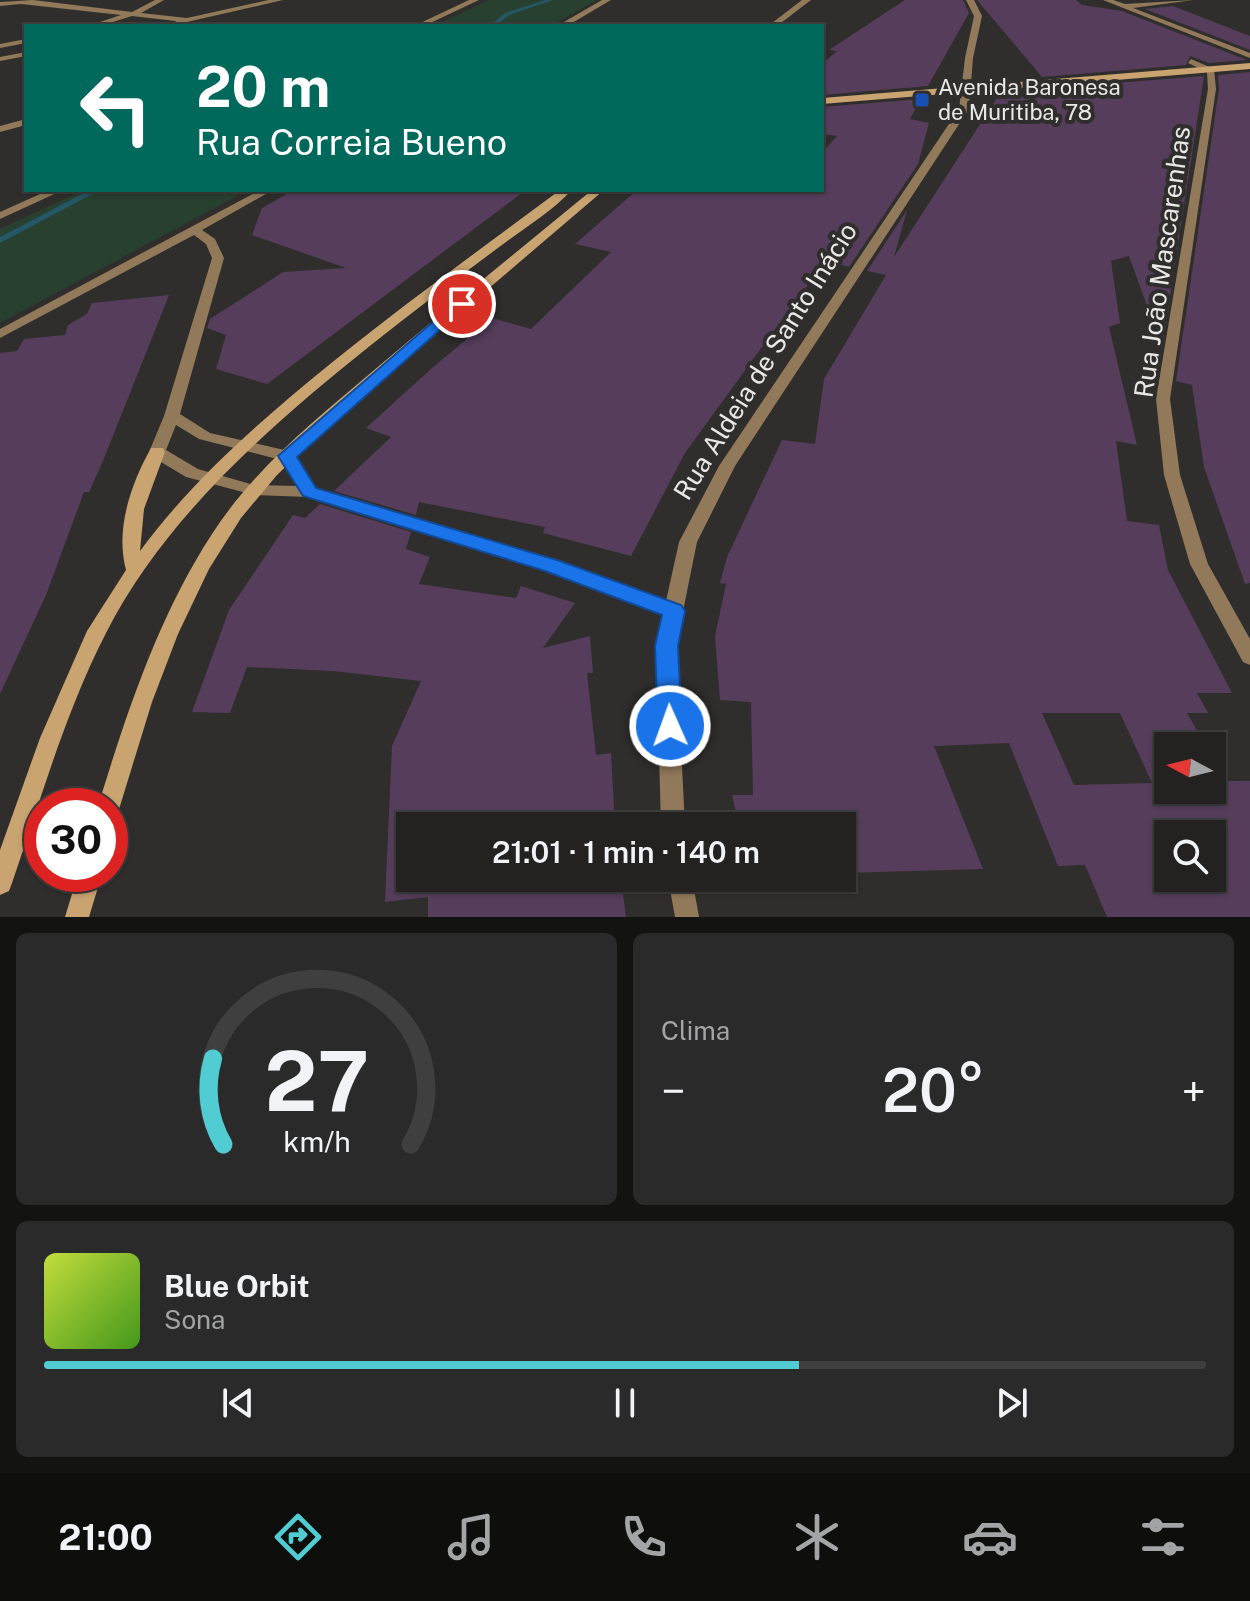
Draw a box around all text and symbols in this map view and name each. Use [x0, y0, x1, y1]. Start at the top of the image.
text: 20 m [196, 54, 330, 120]
icon: left [64, 56, 168, 160]
place label: Avenida Baronesa de Muritiba, 78 [938, 74, 1121, 125]
marker: Avenida Baronesa de Muritiba, 78 [913, 91, 931, 109]
text: Rua Correia Bueno [196, 121, 507, 163]
street label: Rua João Mascarenhas [1128, 124, 1196, 400]
street label: Rua Aldeia de Santo Inácio [667, 217, 863, 505]
pin [428, 270, 496, 338]
icon: arrive [440, 282, 484, 326]
position arrow [628, 684, 712, 768]
north arrow [1154, 732, 1226, 804]
map controls [1154, 732, 1226, 892]
speed limit sign: 30 [24, 788, 128, 892]
button: search [1154, 820, 1226, 892]
text: 21:01 · 1 min · 140 m [492, 834, 760, 870]
text: Clima [661, 1015, 730, 1046]
text: 27 [264, 1032, 369, 1130]
text: 20° [882, 1055, 985, 1126]
text: − [661, 1065, 685, 1117]
text: + [1182, 1065, 1206, 1117]
text: km/h [283, 1125, 350, 1158]
text: Blue Orbit [164, 1268, 310, 1304]
text: Sona [164, 1304, 225, 1335]
icon: previous [216, 1381, 260, 1425]
icon: pause [603, 1381, 647, 1425]
icon: next [990, 1381, 1034, 1425]
icon: directions [270, 1509, 326, 1565]
icon: music [443, 1509, 499, 1565]
icon: phone [616, 1509, 672, 1565]
icon: climate [789, 1509, 845, 1565]
icon: car [962, 1509, 1018, 1565]
icon: filters [1135, 1509, 1191, 1565]
text: 21:00 [59, 1516, 153, 1558]

